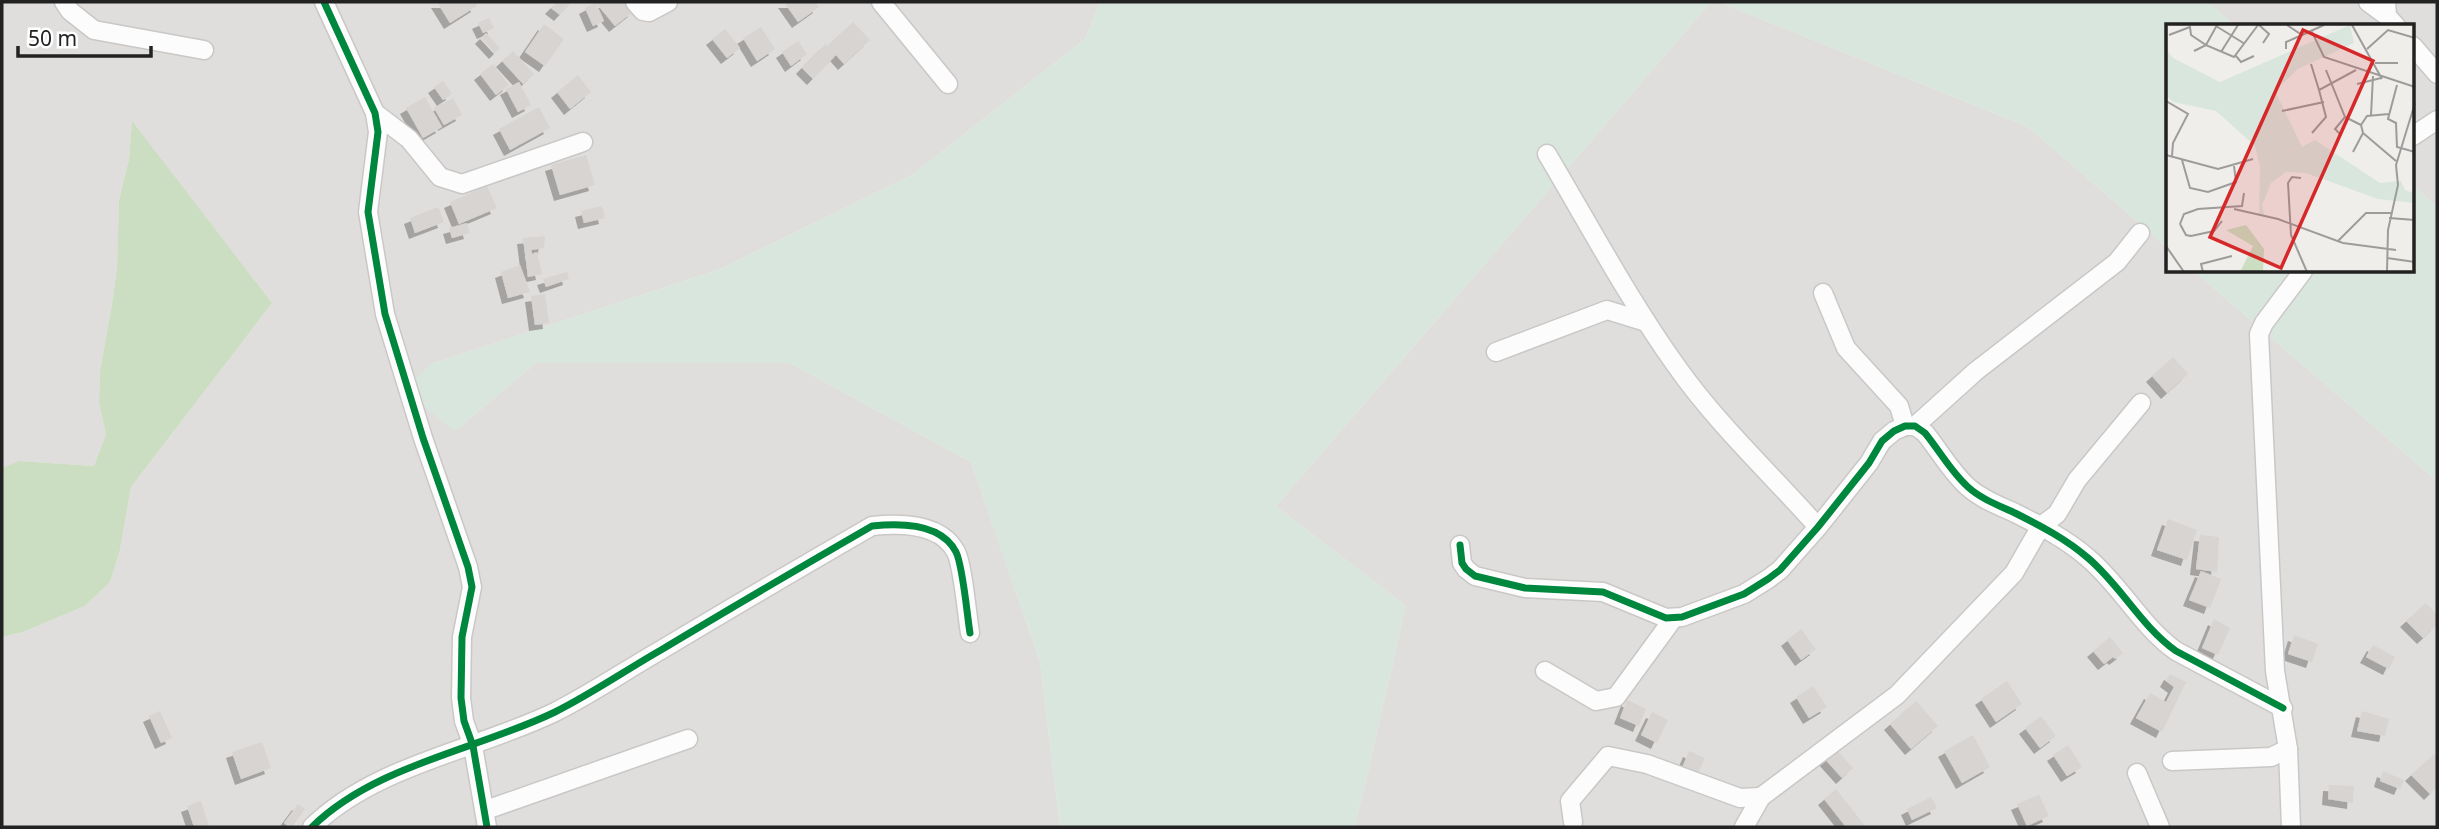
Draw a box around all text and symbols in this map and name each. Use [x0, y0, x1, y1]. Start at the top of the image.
scale bar [18, 14, 150, 58]
text: 50 m [28, 24, 77, 52]
inset map [2166, 24, 2414, 273]

